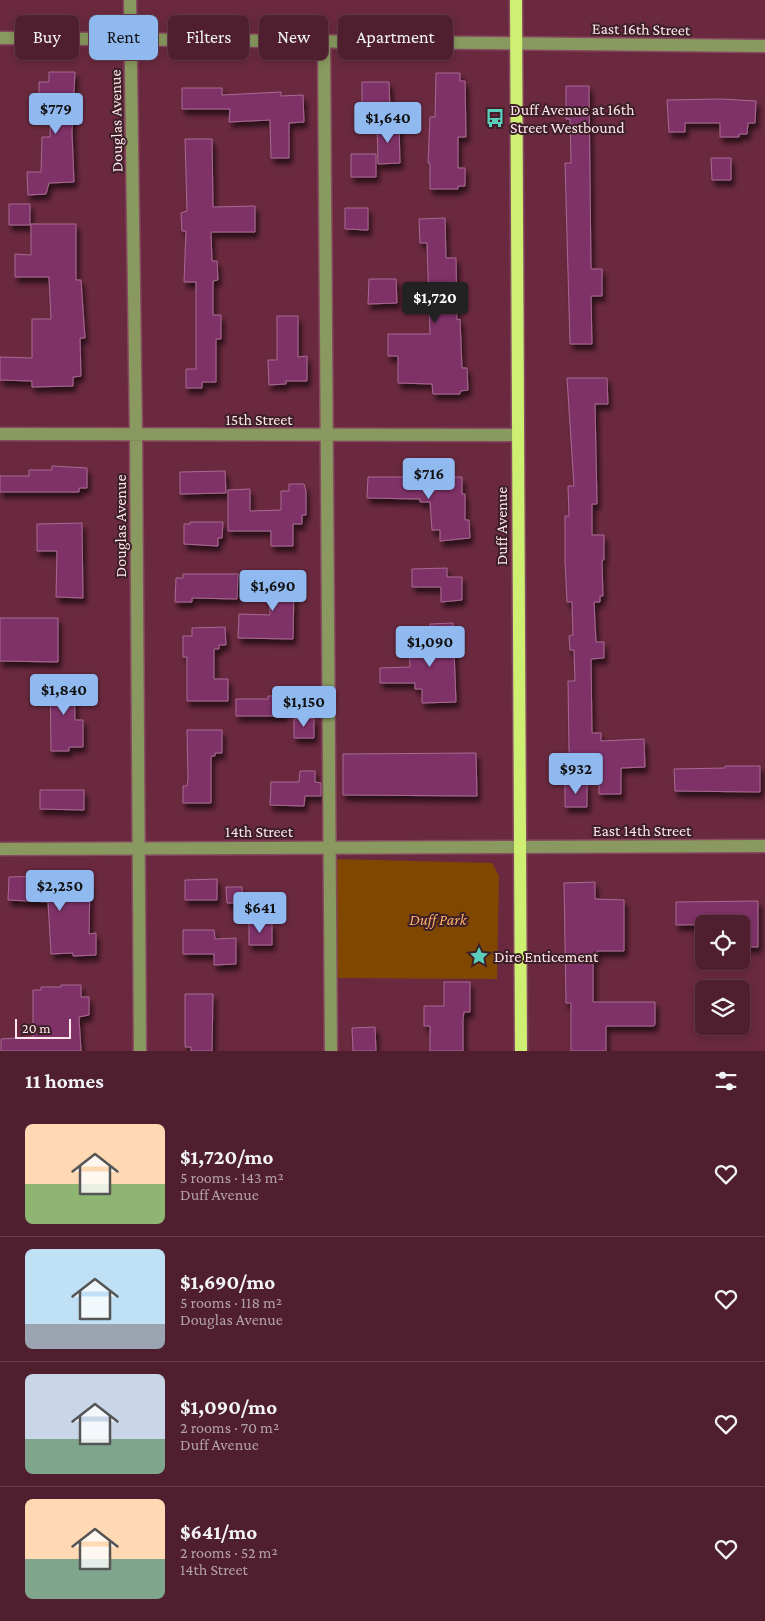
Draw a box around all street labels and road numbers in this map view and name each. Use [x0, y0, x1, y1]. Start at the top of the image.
street label: East 16th Street [592, 20, 691, 38]
street label: Douglas Avenue [107, 69, 126, 173]
street label: 15th Street [225, 411, 293, 428]
street label: Douglas Avenue [112, 475, 130, 577]
street label: Duff Avenue [493, 487, 510, 565]
street label: East 14th Street [593, 822, 692, 839]
street label: 14th Street [225, 823, 294, 840]

